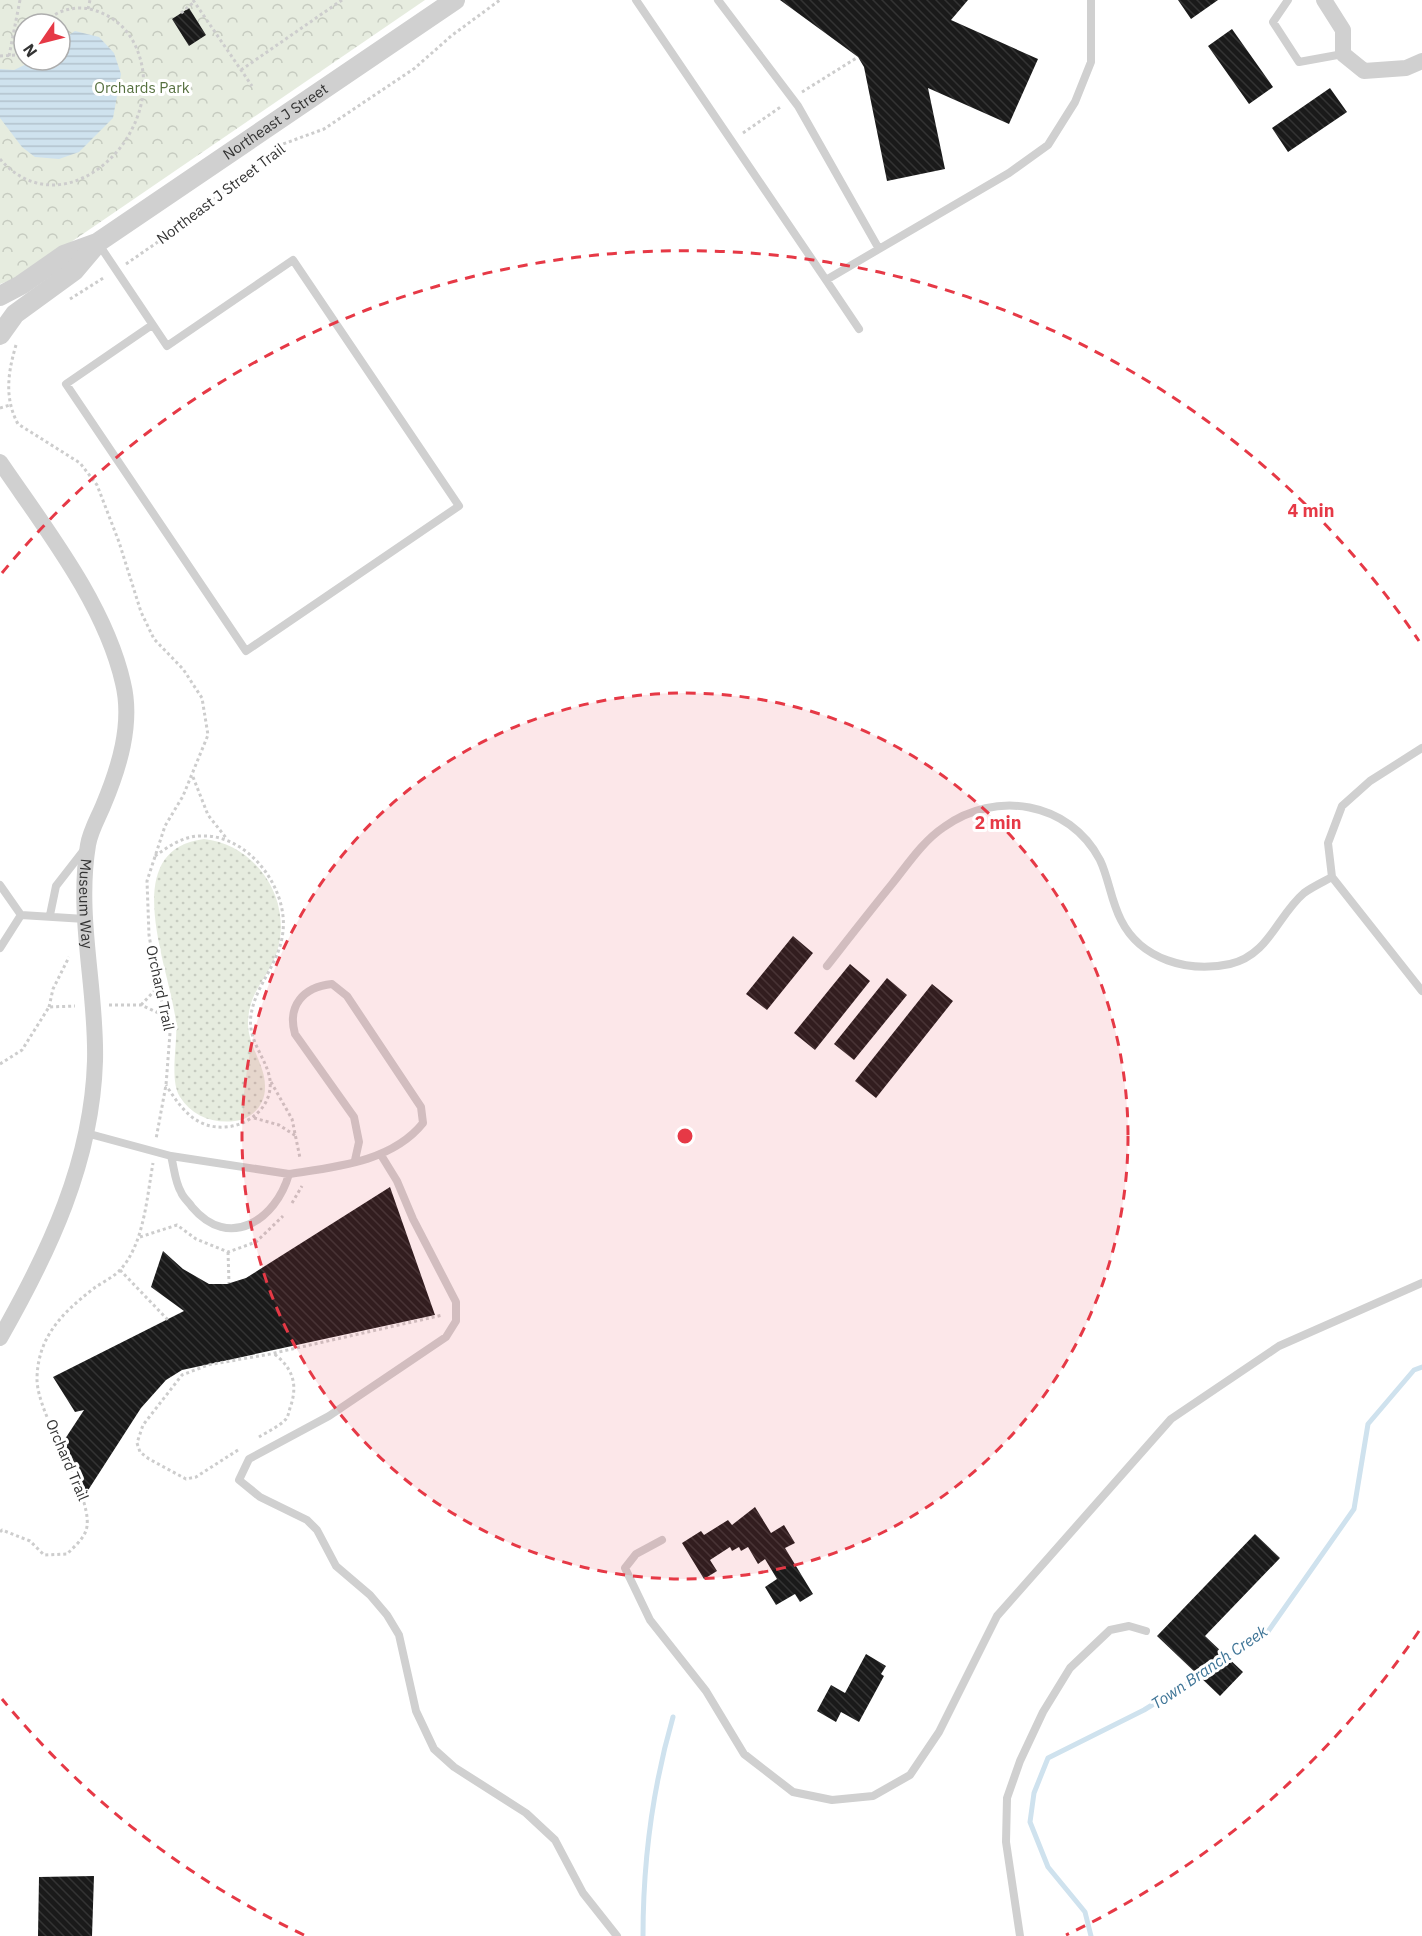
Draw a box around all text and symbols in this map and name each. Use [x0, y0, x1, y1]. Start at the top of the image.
north arrow [12, 12, 72, 72]
text: N [18, 40, 41, 61]
park label: Orchards Park [94, 78, 190, 97]
street label: Northeast J Street [219, 79, 331, 164]
street label: Northeast J Street Trail [153, 139, 289, 248]
text: 4 min [1287, 499, 1335, 522]
text: 2 min [974, 811, 1022, 834]
street label: Museum Way [75, 858, 97, 950]
street label: Orchard Trail [142, 943, 179, 1032]
centre of rings [675, 1126, 695, 1146]
street label: Orchard Trail [42, 1416, 93, 1504]
water label: Town Branch Creek [1147, 1620, 1271, 1713]

